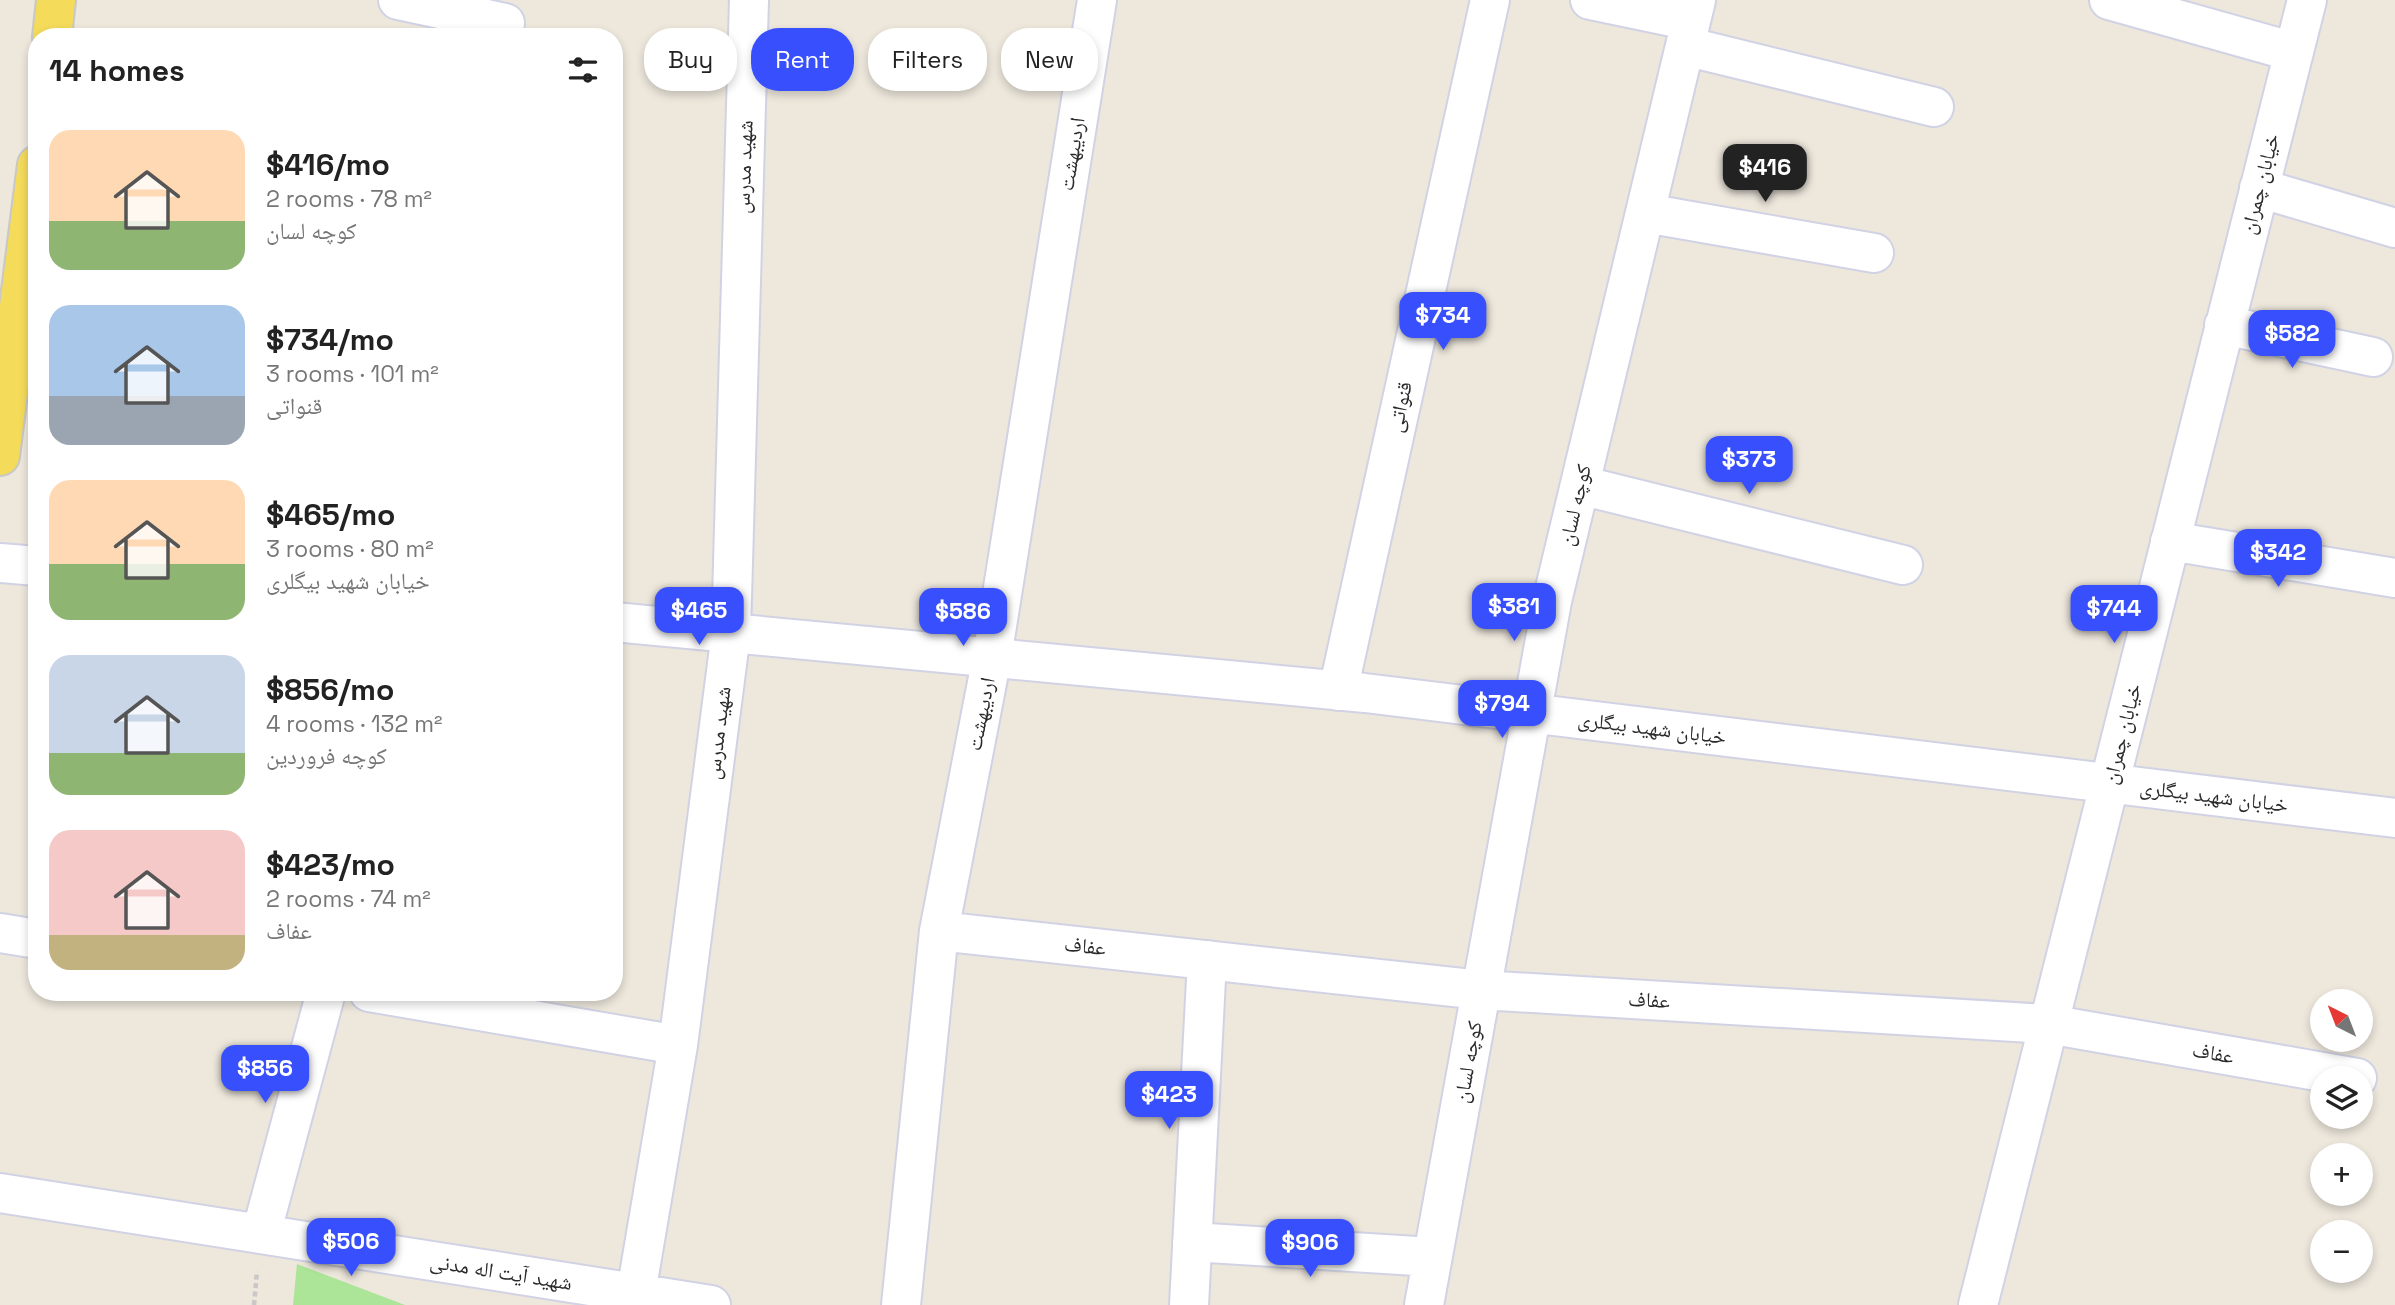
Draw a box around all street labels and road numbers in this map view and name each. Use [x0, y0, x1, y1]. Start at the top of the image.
street label: اردیبهشت [1052, 115, 1091, 193]
street label: شهید مدرس [728, 120, 759, 214]
street label: خیابان چمران [2234, 131, 2285, 237]
street label: قنواتی [1381, 379, 1418, 435]
street label: کوچه لسان [1552, 461, 1597, 548]
street label: اردیبهشت [960, 675, 1001, 753]
street label: خیابان چمران [2096, 681, 2147, 787]
street label: شهید مدرس [698, 685, 737, 781]
street label: خیابان شهید بیگلری [1576, 705, 1728, 750]
street label: خیابان شهید بیگلری [2138, 773, 2290, 818]
street label: عفاف [1063, 930, 1108, 961]
street label: عفاف [1627, 985, 1671, 1014]
street label: کوچه لسان [1447, 1019, 1488, 1105]
street label: عفاف [2190, 1036, 2236, 1070]
street label: شهید آیت اله مدنی [428, 1247, 574, 1296]

